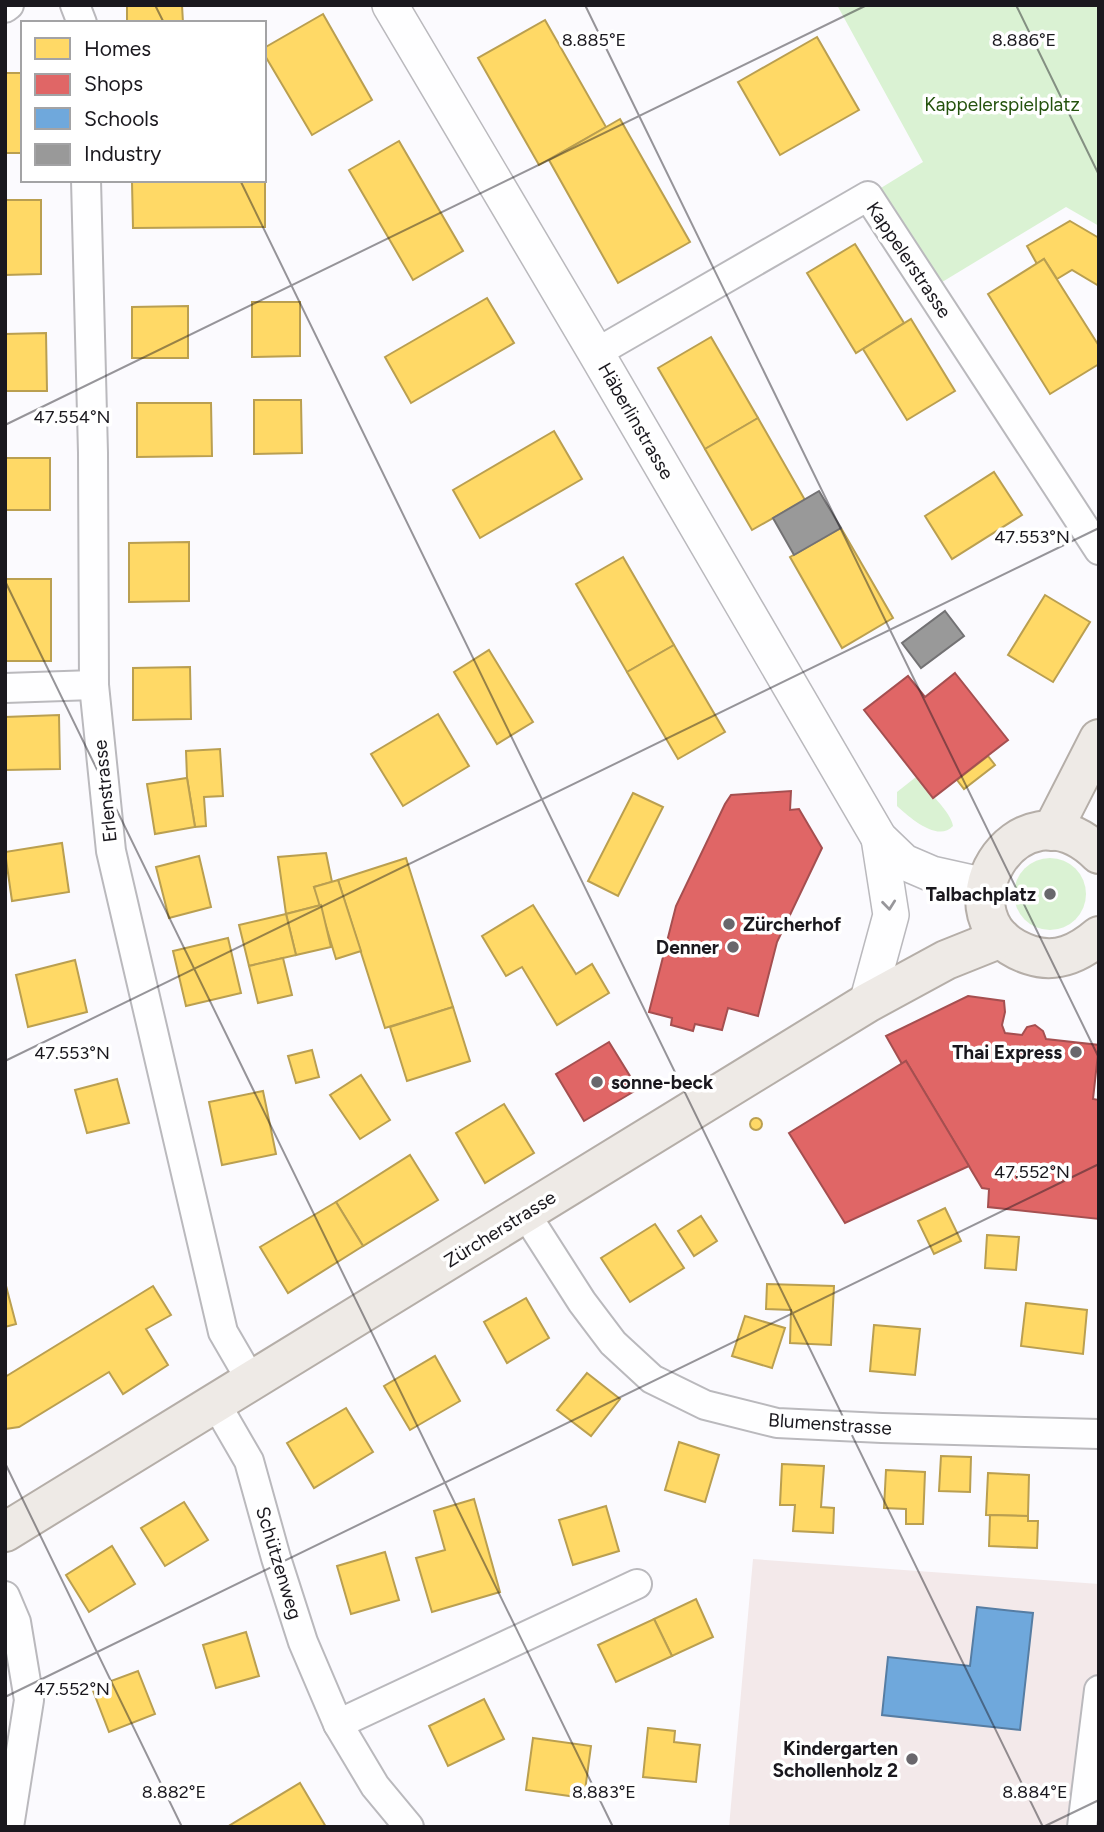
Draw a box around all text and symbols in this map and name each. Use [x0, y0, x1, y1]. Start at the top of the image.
legend [21, 21, 266, 182]
text: 8.885°E [562, 29, 626, 51]
text: 8.886°E [992, 29, 1056, 51]
text: Homes [84, 36, 151, 61]
text: Shops [84, 71, 143, 96]
park label: Kappelerspielplatz [924, 93, 1080, 116]
text: Schools [84, 106, 159, 131]
text: Industry [84, 141, 161, 166]
street label: Kappelerstrasse [862, 198, 956, 322]
street label: Häberlinstrasse [593, 358, 679, 484]
text: 47.554°N [33, 406, 111, 428]
text: 47.553°N [994, 526, 1070, 548]
street label: Erlenstrasse [88, 739, 122, 843]
place label: Talbachplatz [926, 883, 1036, 906]
marker: Talbachplatz [1042, 886, 1058, 902]
one-way arrow [882, 899, 897, 911]
place label: Zürcherhof [743, 913, 842, 936]
marker: Zürcherhof [721, 916, 737, 932]
place label: Denner [656, 936, 719, 959]
marker: Denner [725, 939, 741, 955]
place label: Thai Express [952, 1041, 1062, 1064]
text: 47.553°N [34, 1042, 110, 1064]
marker: Thai Express [1068, 1044, 1084, 1060]
place label: sonne-beck [611, 1071, 714, 1094]
marker: sonne-beck [589, 1074, 605, 1090]
text: 47.552°N [994, 1161, 1070, 1183]
street label: Zürcherstrasse [440, 1186, 560, 1272]
street label: Blumenstrasse [767, 1408, 893, 1440]
street label: Schützenweg [251, 1504, 307, 1622]
text: 47.552°N [34, 1678, 110, 1700]
place label: Kindergarten Schollenholz 2 [772, 1737, 898, 1782]
marker: Kindergarten Schollenholz 2 [904, 1751, 920, 1767]
text: 8.882°E [142, 1781, 206, 1803]
text: 8.883°E [572, 1781, 636, 1803]
text: 8.884°E [1002, 1781, 1068, 1803]

